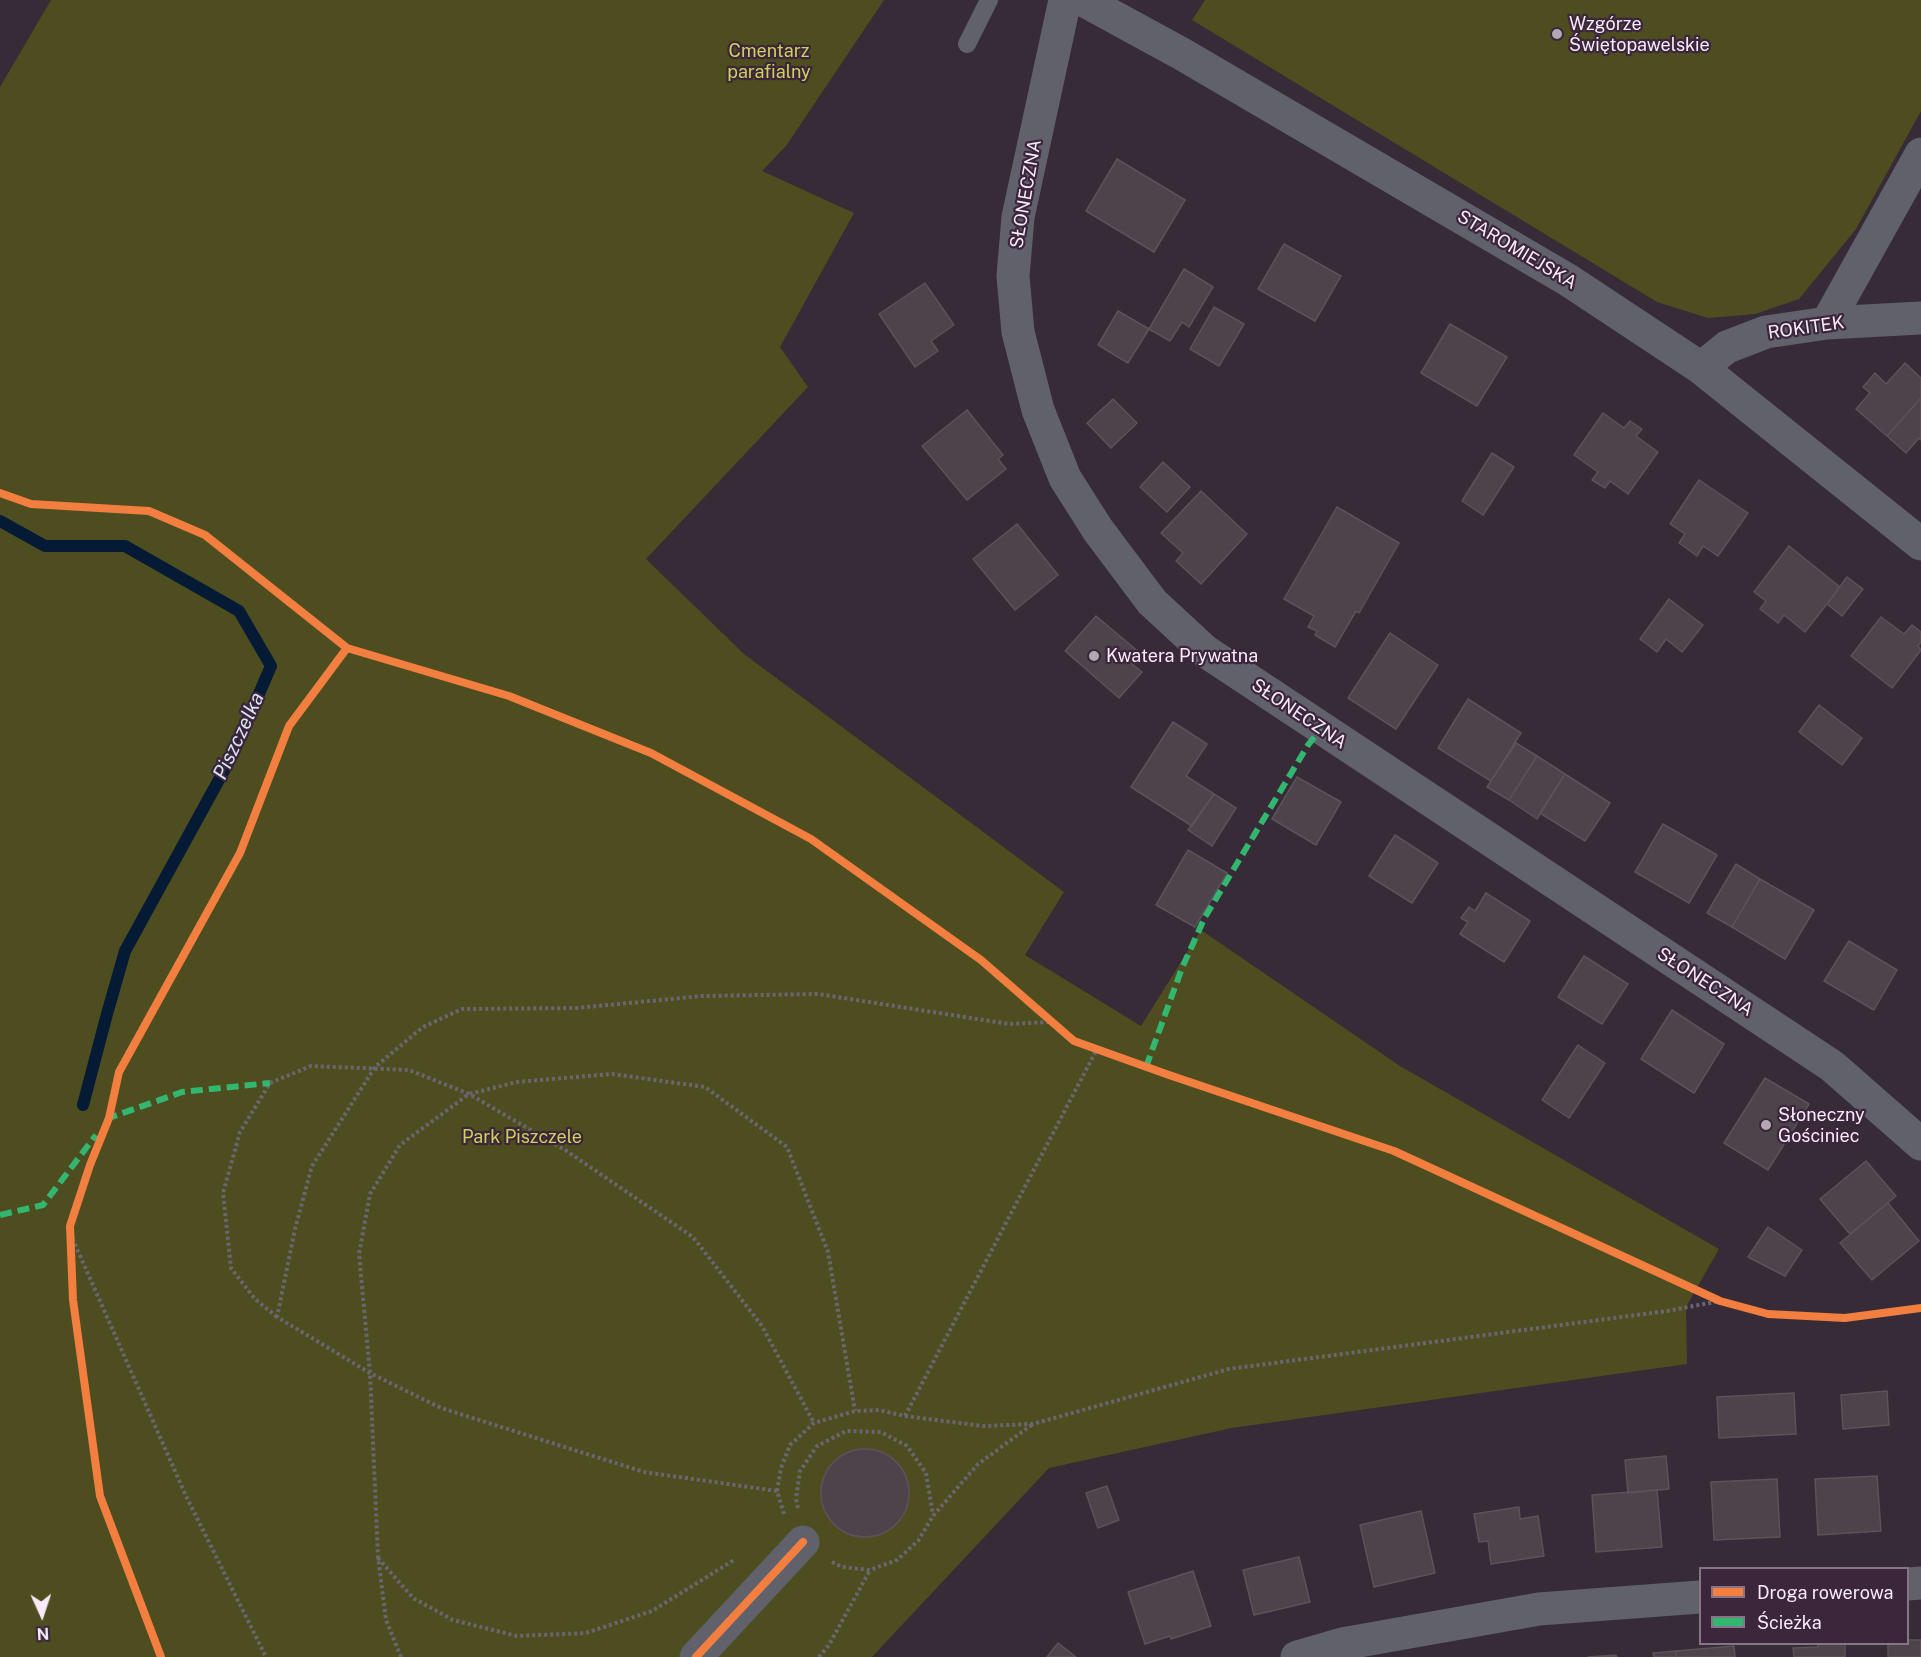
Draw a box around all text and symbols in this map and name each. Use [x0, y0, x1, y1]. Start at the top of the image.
place label: Wzgórze Świętopawelskie [1569, 13, 1710, 56]
marker: Wzgórze Świętopawelskie [1550, 27, 1564, 41]
park label: Cmentarz parafialny [727, 40, 811, 82]
street label: SŁONECZNA [1006, 138, 1046, 250]
street label: STAROMIEJSKA [1453, 206, 1581, 294]
street label: ROKITEK [1766, 312, 1846, 344]
place label: Kwatera Prywatna [1106, 645, 1258, 667]
marker: Kwatera Prywatna [1087, 649, 1101, 663]
street label: SŁONECZNA [1247, 674, 1351, 754]
water label: Piszczelka [208, 689, 270, 783]
street label: SŁONECZNA [1653, 943, 1757, 1021]
place label: Słoneczny Gościniec [1778, 1104, 1865, 1146]
marker: Słoneczny Gościniec [1759, 1118, 1773, 1132]
park label: Park Piszczele [462, 1126, 582, 1148]
legend [1699, 1567, 1909, 1645]
text: Droga rowerowa [1757, 1582, 1893, 1603]
north arrow [12, 1585, 72, 1645]
text: Ścieżka [1757, 1612, 1822, 1633]
text: N [36, 1624, 50, 1643]

